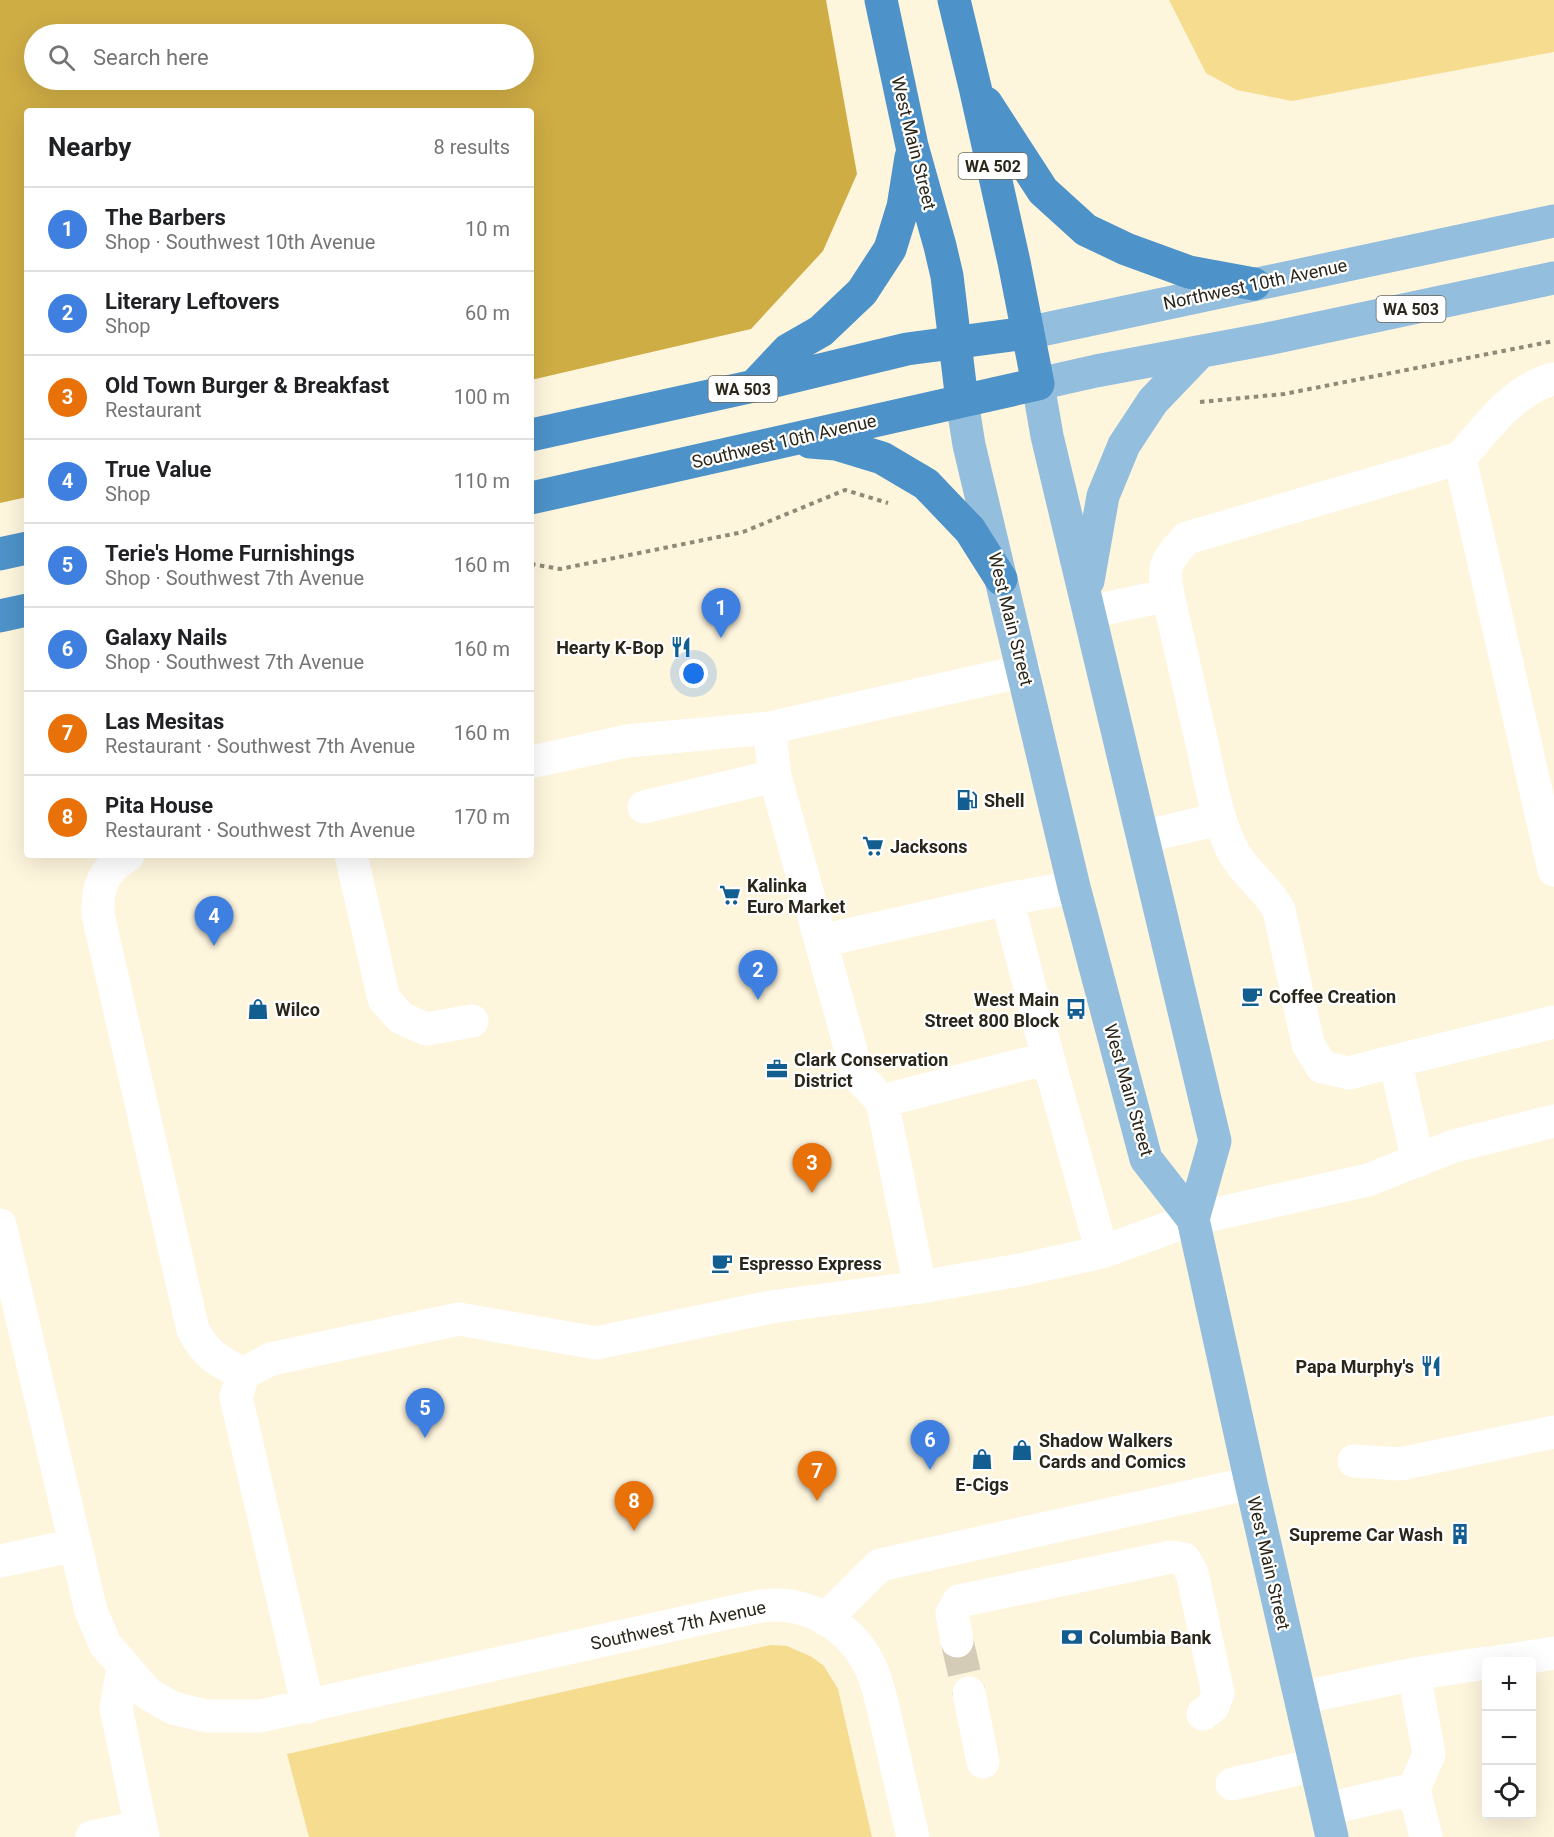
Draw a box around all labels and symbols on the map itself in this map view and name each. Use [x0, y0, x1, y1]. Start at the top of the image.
street label: West Main Street [887, 74, 941, 212]
road number: WA 502 [958, 153, 1028, 179]
street label: Northwest 10th Avenue [1161, 254, 1349, 314]
road number: WA 503 [1376, 296, 1446, 322]
road number: WA 503 [708, 376, 777, 402]
street label: Southwest 10th Avenue [690, 410, 878, 472]
street label: West Main Street [984, 550, 1038, 688]
pin: 1 [702, 588, 740, 638]
restaurant icon: Hearty K-Bop [669, 635, 693, 659]
place label: Hearty K-Bop [556, 637, 664, 658]
your location [679, 659, 708, 688]
fuel station icon: Shell [955, 788, 979, 812]
place label: Shell [984, 790, 1024, 811]
supermarket icon: Jacksons [861, 834, 885, 858]
place label: Jacksons [890, 836, 967, 857]
place label: Kalinka Euro Market [747, 875, 845, 917]
supermarket icon: Kalinka Euro Market [718, 883, 742, 907]
pin: 4 [194, 896, 234, 946]
pin: 2 [738, 950, 777, 1000]
cafe icon: Coffee Creation [1240, 984, 1264, 1008]
place label: Coffee Creation [1269, 986, 1396, 1007]
place label: West Main Street 800 Block [925, 989, 1059, 1031]
shop icon: Wilco [246, 997, 270, 1021]
bus stop icon: West Main Street 800 Block [1064, 997, 1088, 1021]
place label: Wilco [275, 999, 320, 1020]
street label: West Main Street [1100, 1021, 1158, 1159]
place label: Clark Conservation District [794, 1049, 948, 1091]
office icon: Clark Conservation District [765, 1057, 789, 1081]
pin: 3 [792, 1144, 832, 1193]
cafe icon: Espresso Express [710, 1251, 734, 1275]
place label: Espresso Express [739, 1253, 882, 1274]
restaurant icon: Papa Murphy's [1419, 1354, 1443, 1378]
place label: Papa Murphy's [1295, 1356, 1414, 1377]
pin: 5 [406, 1388, 444, 1438]
pin: 6 [910, 1420, 950, 1470]
place label: Shadow Walkers Cards and Comics [1039, 1430, 1186, 1472]
shop icon: Shadow Walkers Cards and Comics [1010, 1438, 1034, 1462]
shop icon: E-Cigs [970, 1447, 994, 1471]
pin: 7 [798, 1452, 836, 1501]
place label: E-Cigs [955, 1474, 1009, 1495]
pin: 8 [614, 1482, 654, 1531]
street label: West Main Street [1243, 1494, 1295, 1632]
building icon: Supreme Car Wash [1448, 1522, 1472, 1546]
place label: Supreme Car Wash [1289, 1524, 1443, 1545]
street label: Southwest 7th Avenue [588, 1596, 768, 1654]
bank icon: Columbia Bank [1060, 1625, 1084, 1649]
place label: Columbia Bank [1089, 1627, 1212, 1648]

